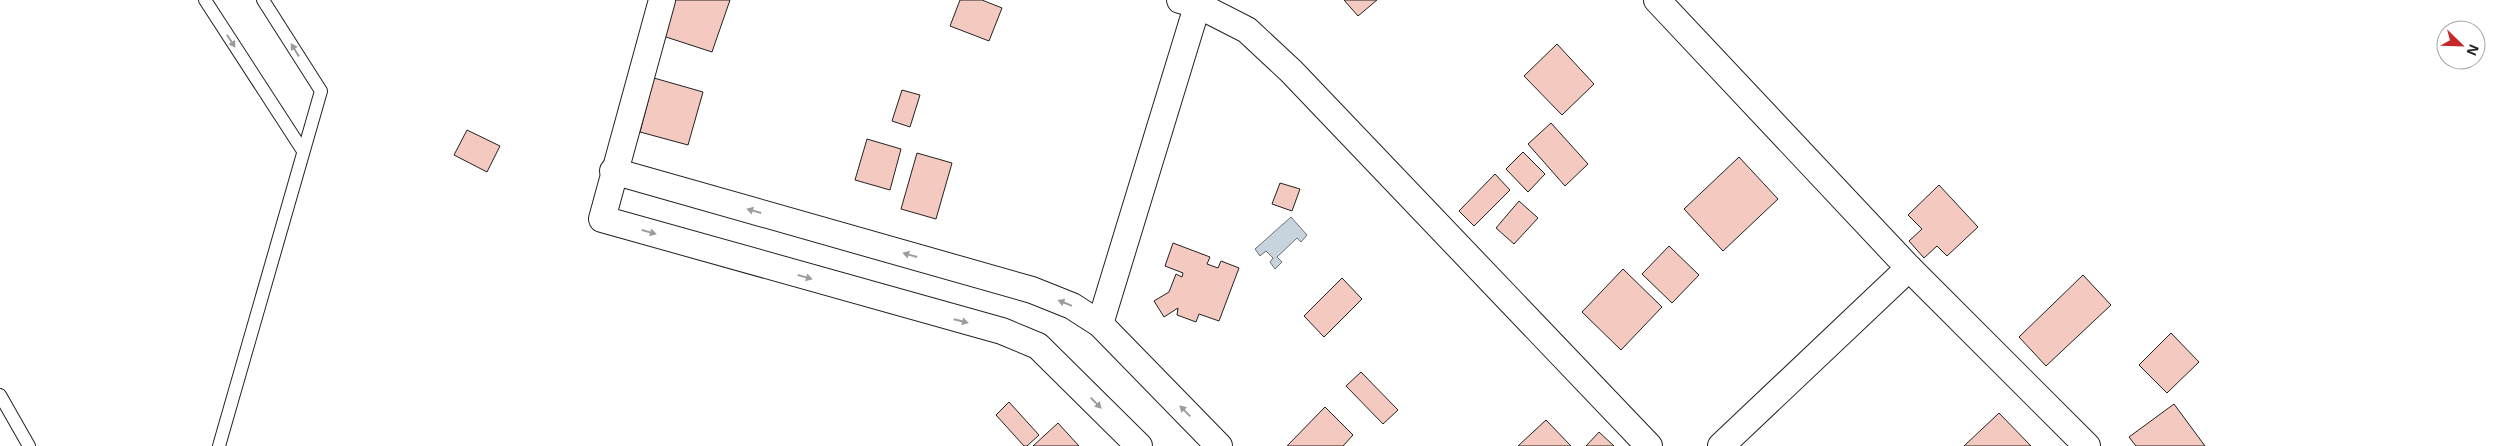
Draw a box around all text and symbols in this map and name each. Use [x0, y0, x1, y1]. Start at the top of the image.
north arrow [2436, 20, 2486, 70]
one-way arrow [227, 34, 236, 48]
text: N [2464, 42, 2482, 58]
one-way arrow [290, 43, 299, 57]
one-way arrow [746, 207, 761, 215]
one-way arrow [641, 228, 656, 236]
one-way arrow [902, 251, 917, 259]
one-way arrow [797, 273, 812, 281]
one-way arrow [1058, 299, 1072, 307]
one-way arrow [954, 317, 969, 325]
one-way arrow [1090, 397, 1102, 409]
one-way arrow [1179, 405, 1191, 417]

